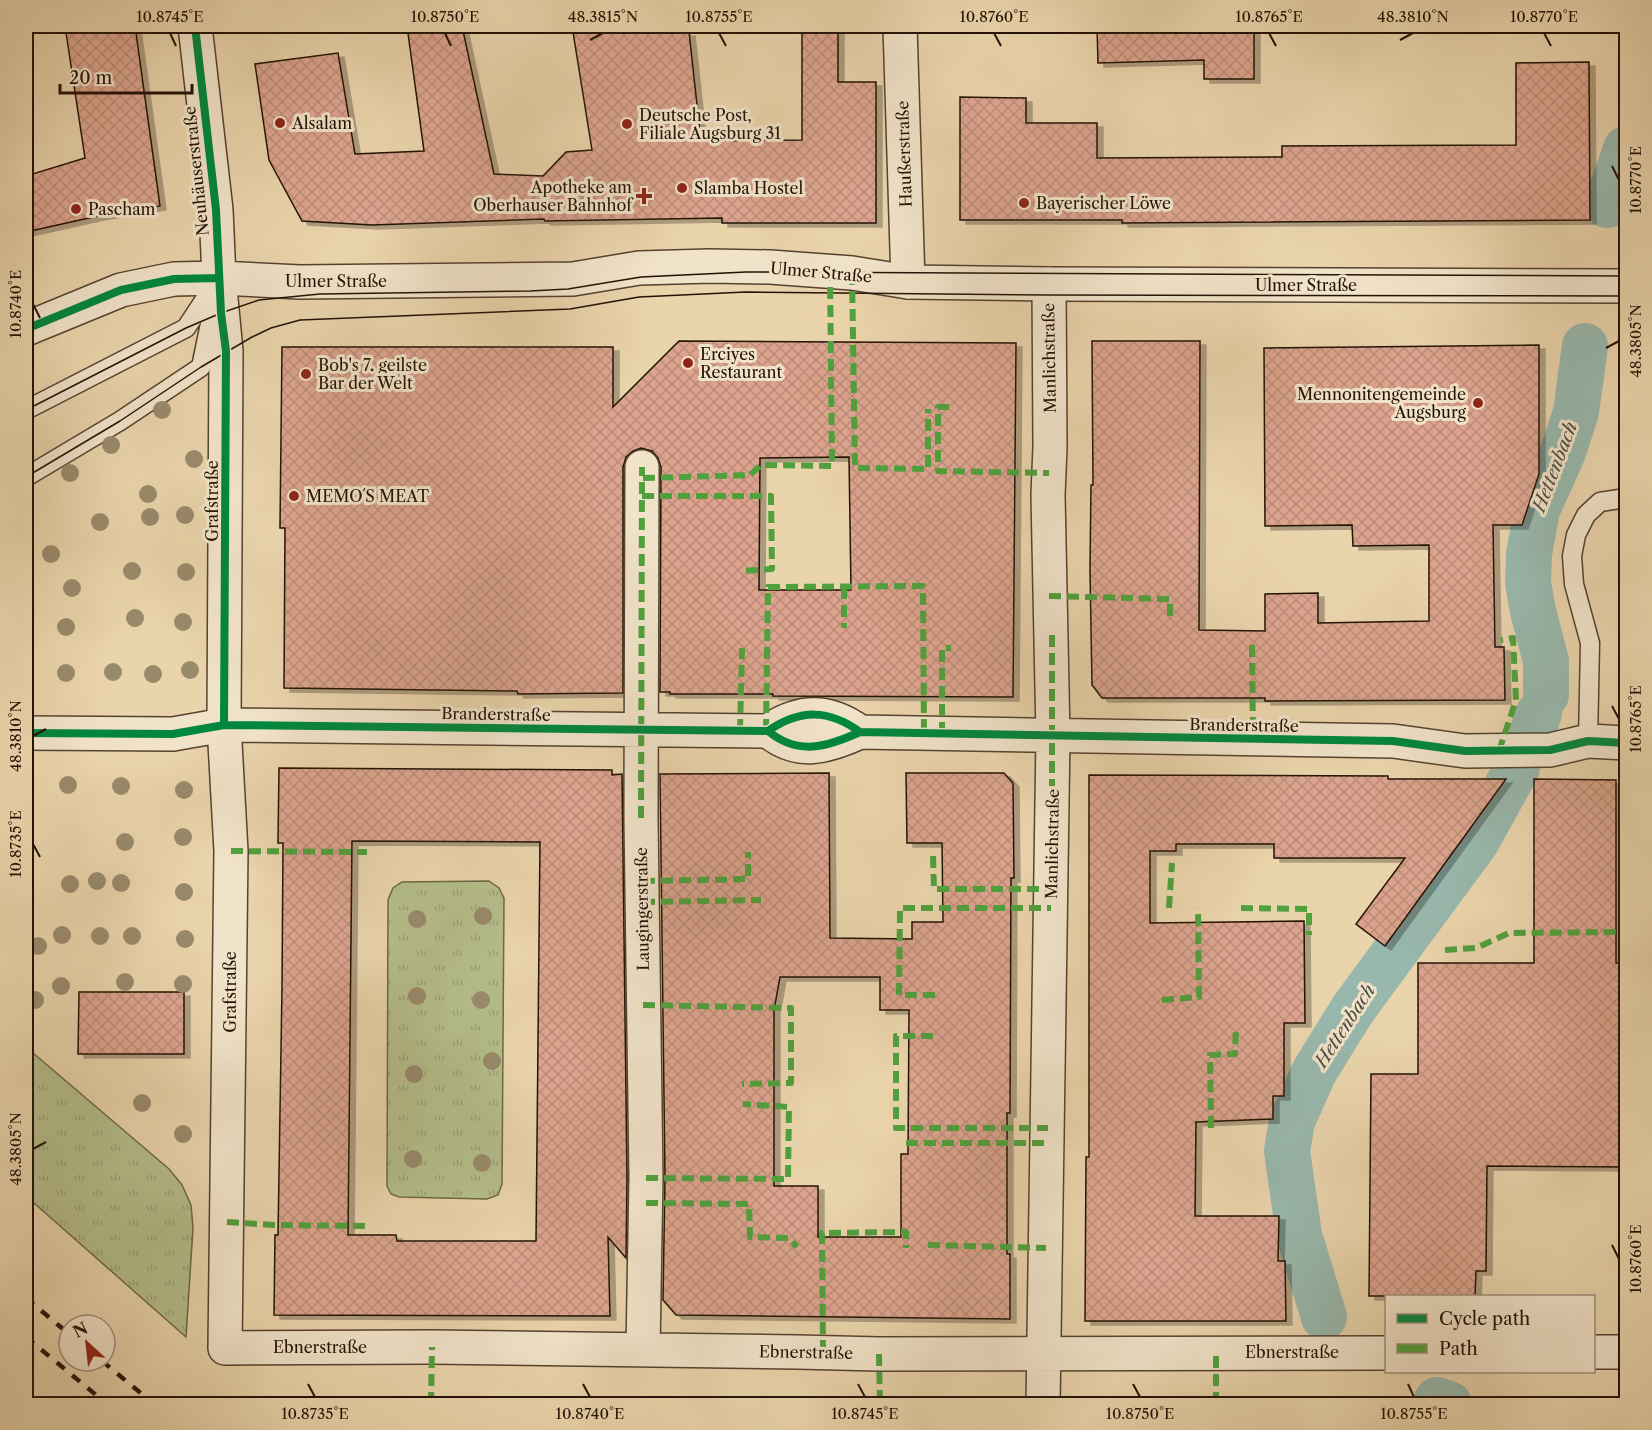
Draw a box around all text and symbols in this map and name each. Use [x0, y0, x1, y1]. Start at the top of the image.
text: 10.8745°E [136, 7, 204, 26]
text: 10.8750°E [411, 7, 479, 26]
text: 48.3815°N [568, 7, 638, 26]
text: 10.8755°E [685, 7, 753, 26]
text: 10.8760°E [959, 7, 1029, 26]
text: 10.8765°E [1235, 7, 1303, 26]
text: 48.3810°N [1377, 7, 1449, 26]
text: 10.8770°E [1510, 7, 1578, 26]
scale bar [60, 57, 192, 95]
text: 20 m [69, 67, 113, 89]
street label: Haußerstraße [892, 100, 916, 208]
street label: Neuhäuserstraße [179, 105, 213, 237]
place label: Deutsche Post, Filiale Augsburg 31 [639, 105, 781, 143]
place label: Alsalam [291, 113, 352, 133]
marker: Alsalam [273, 116, 287, 130]
marker: Deutsche Post, Filiale Augsburg 31 [620, 117, 634, 131]
text: 10.8770°E [1626, 146, 1645, 214]
place label: Apotheke am Oberhauser Bahnhof [473, 177, 634, 215]
place label: Slamba Hostel [694, 178, 803, 198]
marker: Slamba Hostel [675, 181, 689, 195]
marker: Apotheke am Oberhauser Bahnhof [637, 189, 651, 203]
place label: Bayerischer Löwe [1036, 193, 1171, 213]
marker: Bayerischer Löwe [1017, 196, 1031, 210]
place label: Pascham [88, 199, 156, 219]
marker: Pascham [69, 202, 83, 216]
street label: Ulmer Straße [769, 258, 873, 286]
text: 10.8740°E [6, 270, 25, 338]
street label: Ulmer Straße [285, 271, 387, 291]
street label: Ulmer Straße [1255, 275, 1357, 295]
street label: Manlichstraße [1038, 303, 1060, 413]
text: 48.3805°N [1626, 304, 1645, 378]
place label: Erciyes Restaurant [700, 344, 783, 382]
place label: Bob's 7. geilste Bar der Welt [318, 355, 427, 393]
marker: Erciyes Restaurant [681, 356, 695, 370]
marker: Bob's 7. geilste Bar der Welt [299, 367, 313, 381]
place label: Mennonitengemeinde Augsburg [1297, 384, 1467, 422]
marker: Mennonitengemeinde Augsburg [1471, 396, 1485, 410]
water label: Hettenbach [1527, 419, 1582, 517]
street label: Grafstraße [202, 460, 222, 542]
place label: MEMO´S MEAT [306, 486, 429, 506]
marker: MEMO´S MEAT [287, 489, 301, 503]
text: 10.8765°E [1626, 685, 1645, 753]
text: 48.3810°N [6, 700, 25, 772]
street label: Branderstraße [441, 703, 551, 725]
street label: Branderstraße [1189, 714, 1299, 736]
street label: Manlichstraße [1041, 789, 1063, 899]
text: 10.8735°E [6, 810, 25, 878]
street label: Laugingerstraße [631, 847, 653, 971]
street label: Grafstraße [220, 951, 240, 1033]
water label: Hettenbach [1309, 980, 1380, 1073]
text: 48.3805°N [6, 1112, 25, 1186]
text: 10.8760°E [1626, 1224, 1645, 1294]
legend [1385, 1295, 1595, 1373]
text: Cycle path [1439, 1308, 1530, 1330]
north arrow [57, 1313, 117, 1373]
text: N [69, 1318, 91, 1342]
street label: Ebnerstraße [273, 1337, 367, 1357]
text: Path [1439, 1338, 1478, 1360]
street label: Ebnerstraße [759, 1341, 853, 1363]
street label: Ebnerstraße [1245, 1342, 1339, 1362]
text: 10.8735°E [281, 1404, 349, 1423]
text: 10.8740°E [556, 1404, 624, 1423]
text: 10.8745°E [831, 1404, 899, 1423]
text: 10.8750°E [1106, 1404, 1174, 1423]
text: 10.8755°E [1380, 1404, 1448, 1423]

